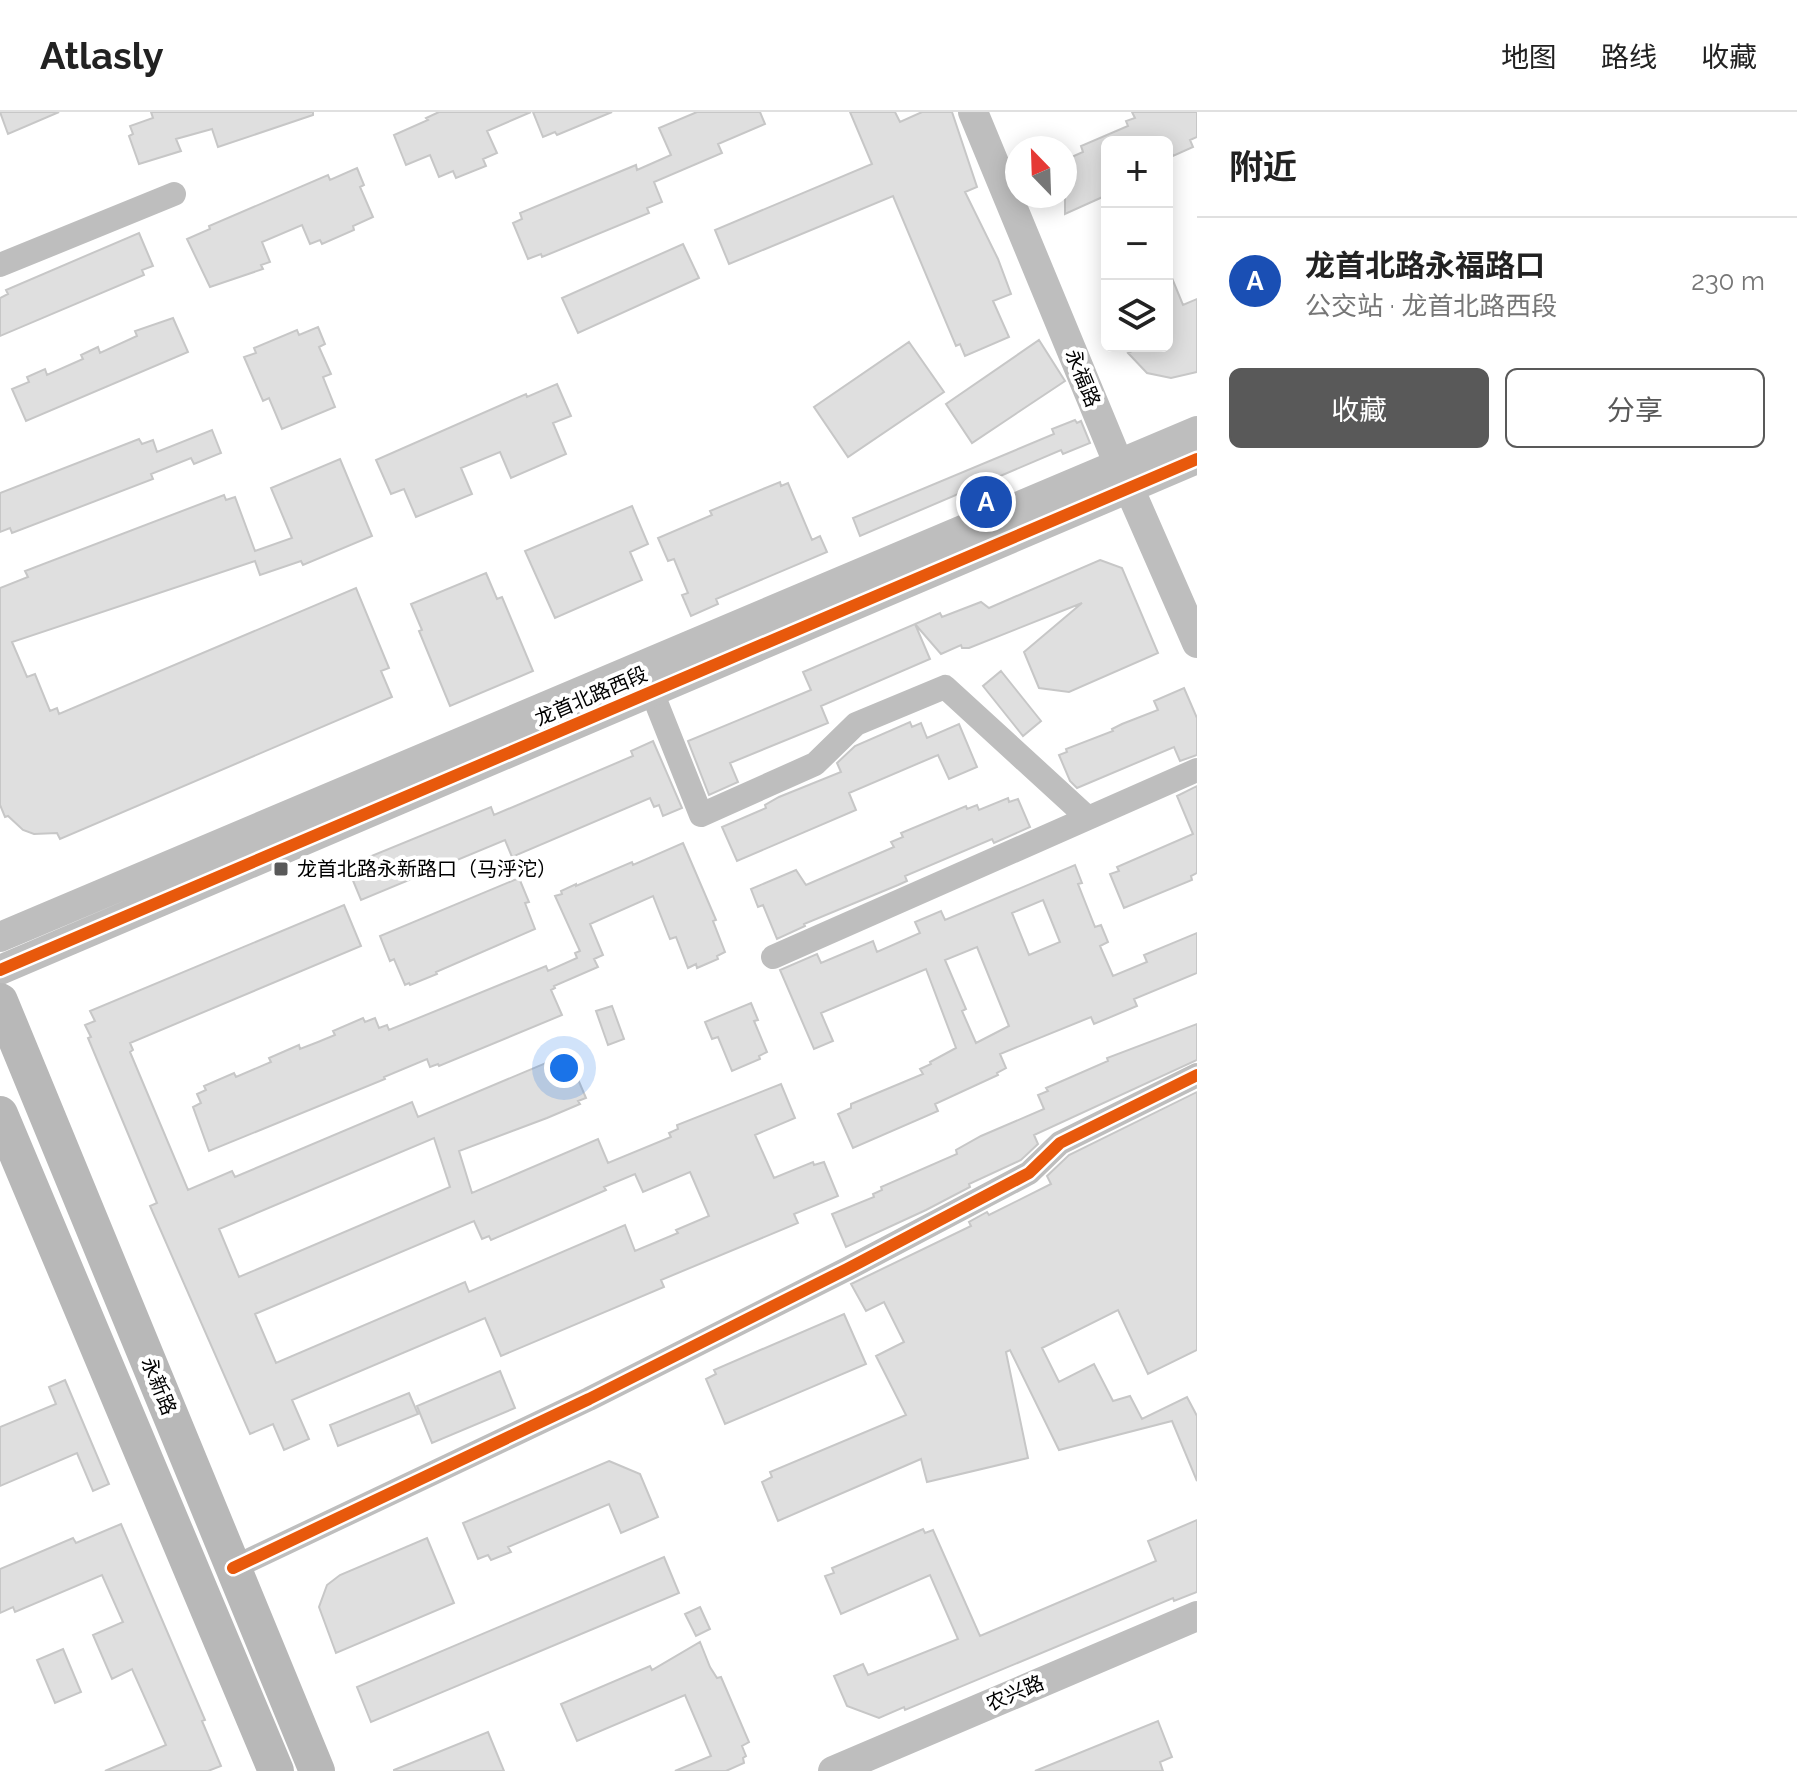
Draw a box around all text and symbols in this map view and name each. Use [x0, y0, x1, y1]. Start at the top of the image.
text: Atlasly [40, 33, 164, 78]
text: 地图 [1501, 41, 1557, 74]
text: 路线 [1601, 41, 1657, 74]
text: 收藏 [1701, 41, 1757, 74]
north arrow [1005, 136, 1077, 208]
map controls [1101, 136, 1173, 352]
button: + [1101, 136, 1173, 208]
text: 附近 [1229, 147, 1297, 187]
button: − [1101, 208, 1173, 280]
text: 龙首北路永福路口 [1305, 248, 1545, 283]
text: A [1246, 266, 1264, 296]
text: 230 m [1691, 266, 1765, 296]
button: layers [1101, 280, 1173, 352]
text: 公交站 · 龙首北路西段 [1305, 291, 1557, 321]
street label: 永福路 [1061, 346, 1105, 410]
button: 收藏 [1229, 368, 1489, 448]
button: 分享 [1505, 368, 1765, 448]
pin: A [960, 472, 1012, 532]
street label: 龙首北路西段 [531, 662, 651, 730]
place label: 龙首北路永新路口（马泘沱） [297, 857, 557, 881]
marker: 龙首北路永新路口（马泘沱） [272, 860, 290, 878]
your location [544, 1048, 584, 1088]
street label: 永新路 [137, 1354, 181, 1418]
street label: 农兴路 [983, 1670, 1047, 1716]

